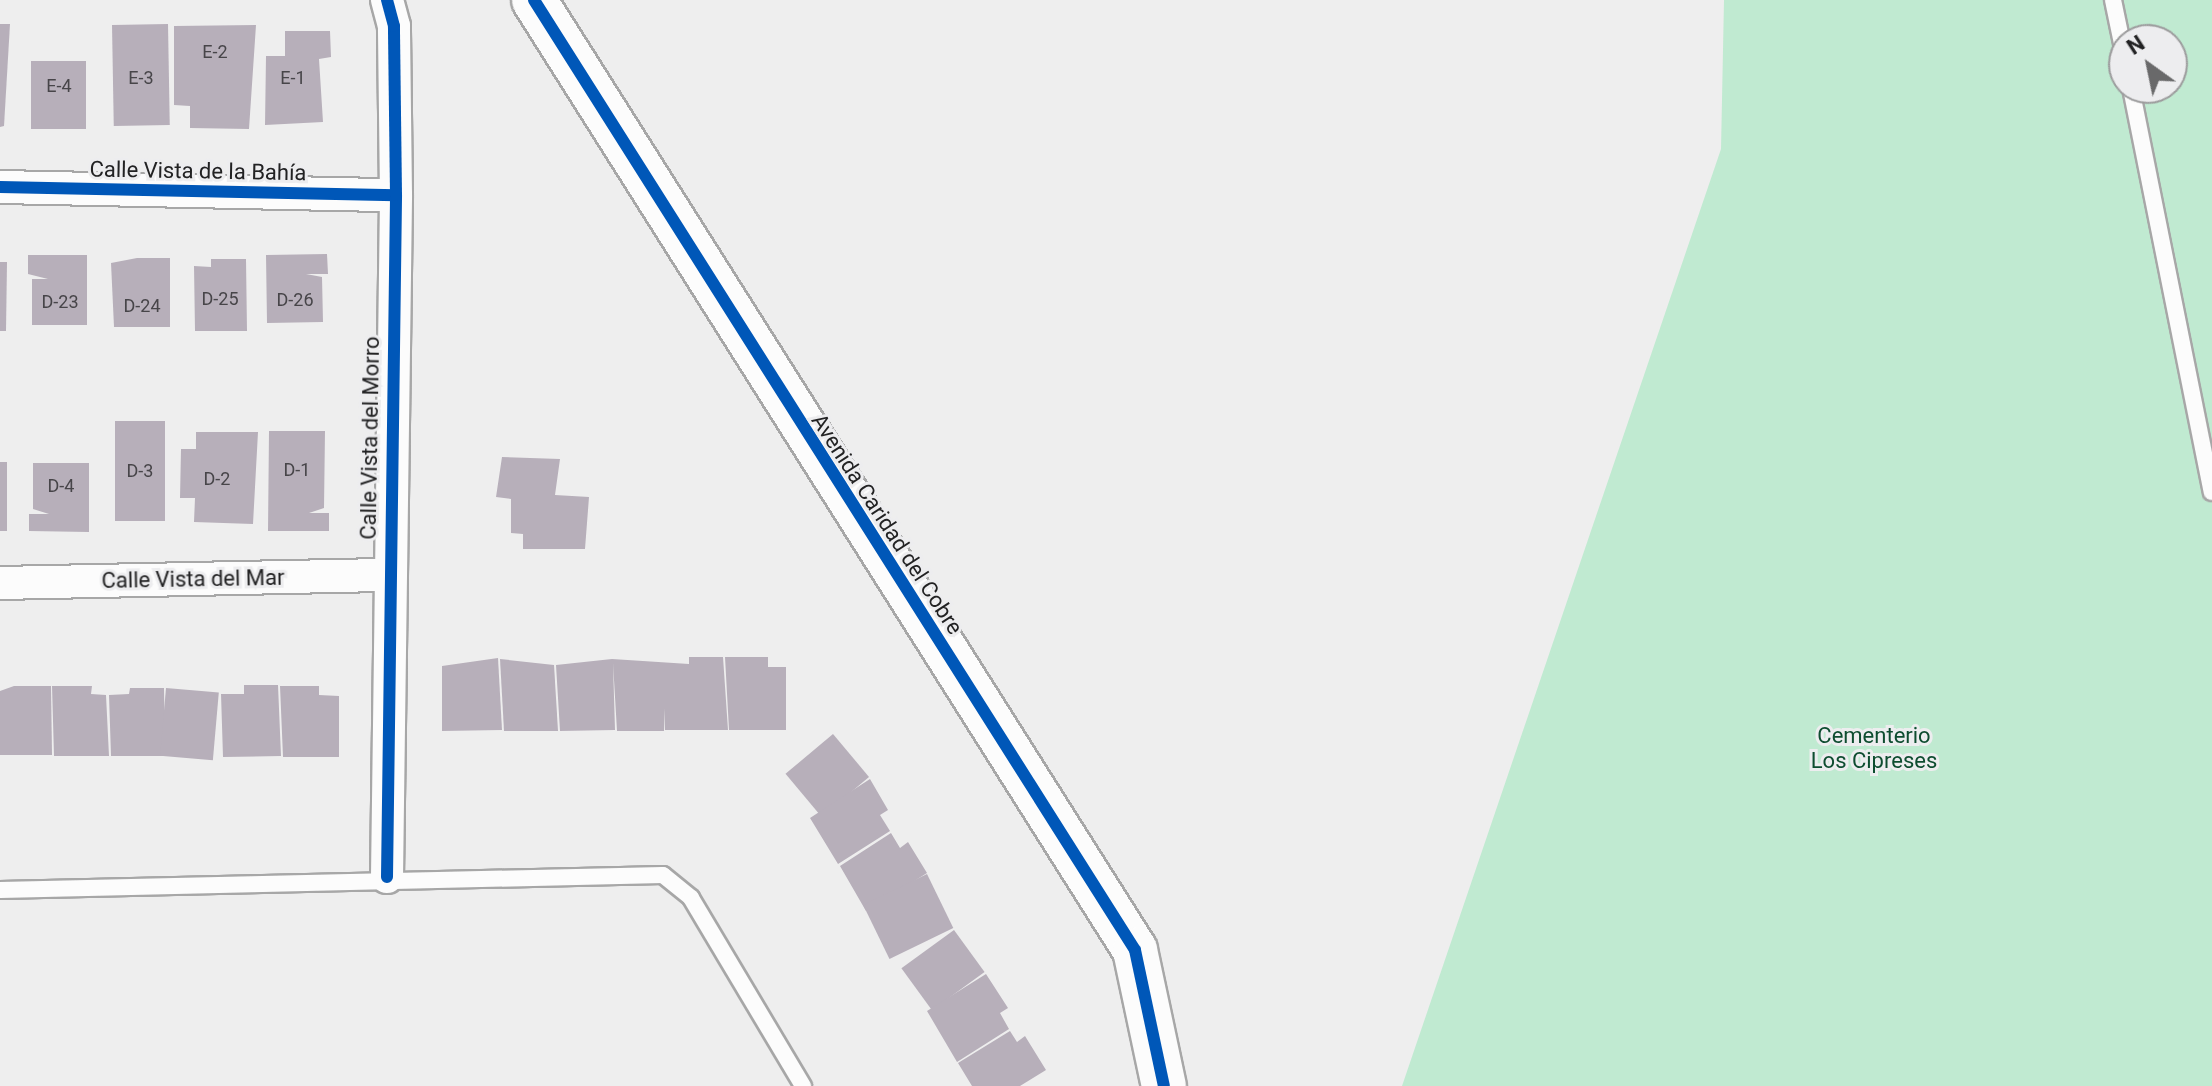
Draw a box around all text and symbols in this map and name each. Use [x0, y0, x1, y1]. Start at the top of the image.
north arrow [2108, 24, 2188, 104]
text: N [2122, 30, 2149, 60]
house number: E-2 [202, 41, 228, 63]
house number: E-3 [128, 67, 154, 89]
house number: E-1 [280, 67, 306, 89]
house number: E-4 [46, 75, 72, 97]
street label: Calle Vista de la Bahía [89, 156, 307, 186]
house number: D-25 [201, 288, 239, 310]
house number: D-26 [276, 289, 314, 311]
house number: D-23 [41, 291, 79, 313]
house number: D-24 [123, 295, 161, 317]
street label: Calle Vista del Morro [355, 336, 385, 540]
street label: Avenida Caridad del Cobre [806, 409, 968, 639]
house number: D-1 [284, 459, 310, 481]
house number: D-3 [127, 460, 153, 482]
house number: D-2 [204, 468, 230, 490]
house number: D-4 [48, 475, 74, 497]
street label: Calle Vista del Mar [101, 564, 285, 594]
park label: Cementerio Los Cipreses [1811, 722, 1937, 774]

